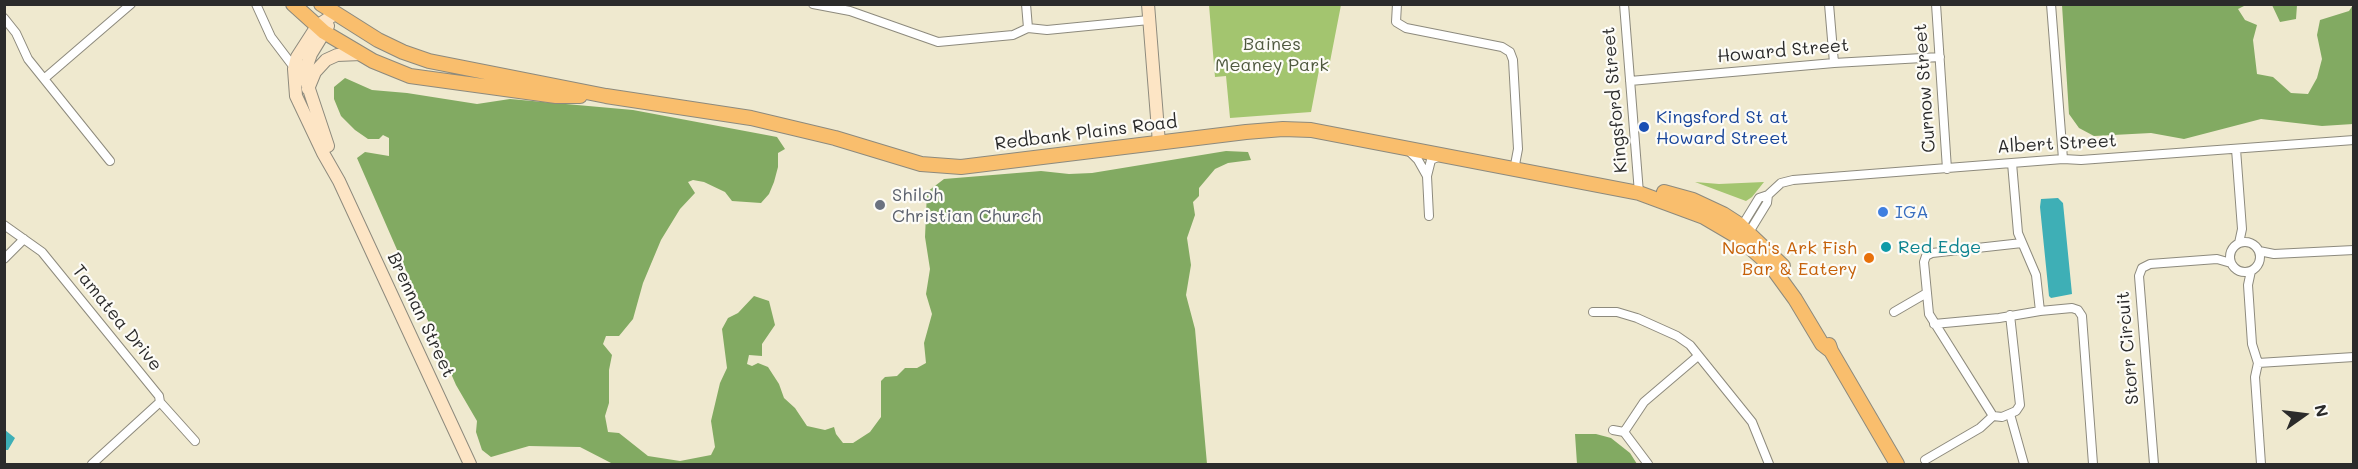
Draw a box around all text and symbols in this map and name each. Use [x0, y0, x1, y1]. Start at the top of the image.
street label: Curnow Street [1910, 23, 1940, 153]
street label: Kingsford Street [1598, 26, 1632, 174]
park label: Baines Meaney Park [1215, 33, 1329, 76]
street label: Howard Street [1716, 34, 1850, 68]
place label: Kingsford St at Howard Street [1656, 106, 1788, 148]
street label: Redbank Plains Road [994, 111, 1178, 155]
marker: Kingsford St at Howard Street [1637, 120, 1651, 134]
street label: Albert Street [1997, 130, 2117, 158]
place label: Shiloh Christian Church [892, 184, 1041, 226]
marker: Shiloh Christian Church [873, 198, 887, 212]
place label: IGA [1895, 201, 1929, 223]
marker: IGA [1876, 205, 1890, 219]
place label: Red Edge [1898, 236, 1981, 258]
place label: Noah's Ark Fish Bar & Eatery [1722, 237, 1857, 280]
marker: Red Edge [1879, 240, 1893, 254]
street label: Brennan Street [383, 249, 459, 381]
marker: Noah's Ark Fish Bar & Eatery [1862, 251, 1876, 265]
street label: Tamatea Drive [68, 261, 166, 375]
street label: Storr Circuit [2112, 290, 2144, 406]
north arrow [2274, 385, 2334, 445]
text: N [2310, 402, 2334, 419]

